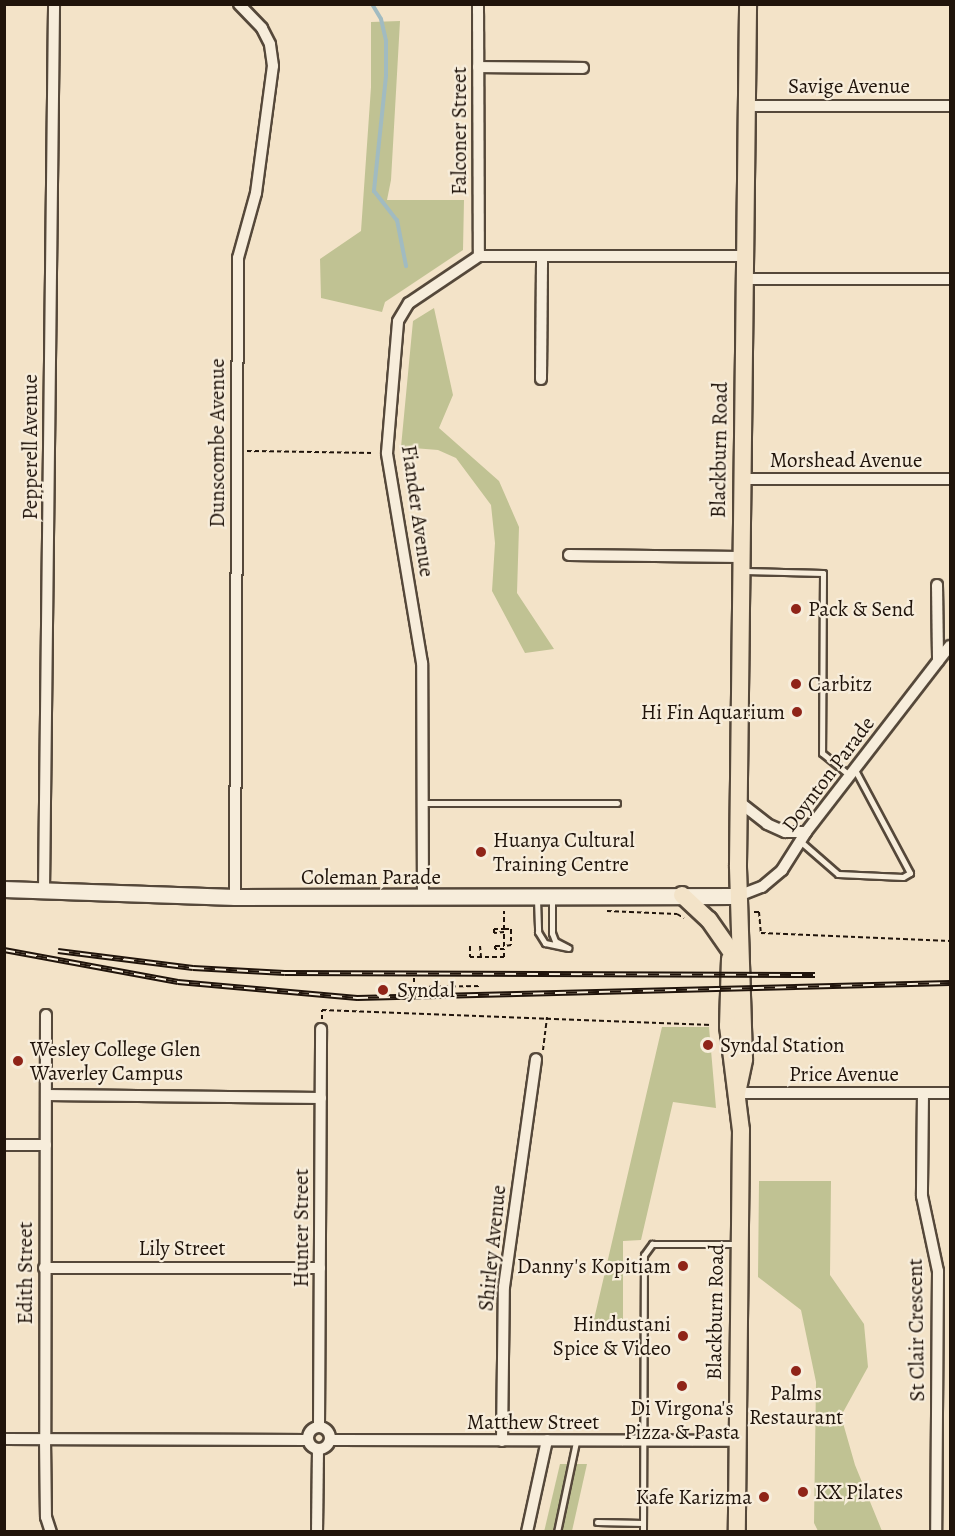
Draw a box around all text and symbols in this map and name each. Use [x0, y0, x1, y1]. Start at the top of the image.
street label: Falconer Street [446, 67, 472, 195]
street label: Savige Avenue [788, 73, 910, 99]
street label: Dunscombe Avenue [204, 358, 230, 528]
street label: Pepperell Avenue [17, 374, 43, 520]
street label: Blackburn Road [705, 382, 733, 518]
street label: Fiander Avenue [396, 443, 440, 579]
street label: Morshead Avenue [770, 447, 922, 473]
place label: Pack & Send [808, 596, 914, 622]
marker: Pack & Send [789, 602, 803, 616]
place label: Carbitz [808, 671, 872, 697]
marker: Carbitz [789, 677, 803, 691]
place label: Hi Fin Aquarium [641, 699, 785, 725]
marker: Hi Fin Aquarium [790, 705, 804, 719]
street label: Doynton Parade [776, 711, 880, 837]
place label: Huanya Cultural Training Centre [493, 827, 635, 877]
marker: Huanya Cultural Training Centre [474, 845, 488, 859]
street label: Coleman Parade [301, 864, 441, 890]
place label: Syndal [397, 977, 455, 1003]
marker: Syndal [374, 981, 392, 999]
place label: Syndal Station [720, 1032, 845, 1058]
place label: Wesley College Glen Waverley Campus [30, 1036, 200, 1086]
marker: Syndal Station [701, 1038, 715, 1052]
marker: Wesley College Glen Waverley Campus [11, 1054, 25, 1068]
street label: Price Avenue [789, 1061, 899, 1087]
street label: Hunter Street [288, 1169, 314, 1287]
street label: Shirley Avenue [473, 1184, 511, 1312]
street label: Edith Street [12, 1221, 38, 1325]
street label: Lily Street [139, 1235, 225, 1261]
street label: Blackburn Road [701, 1244, 729, 1380]
place label: Danny's Kopitiam [517, 1253, 671, 1279]
street label: St Clair Crescent [902, 1258, 930, 1402]
marker: Danny's Kopitiam [676, 1259, 690, 1273]
place label: Hindustani Spice & Video [553, 1311, 671, 1361]
marker: Hindustani Spice & Video [676, 1329, 690, 1343]
marker: Palms Restaurant [789, 1364, 803, 1378]
marker: Di Virgona's Pizza & Pasta [675, 1379, 689, 1393]
place label: Palms Restaurant [749, 1380, 843, 1430]
place label: Di Virgona's Pizza & Pasta [624, 1395, 740, 1445]
street label: Matthew Street [467, 1409, 599, 1435]
place label: KX Pilates [815, 1479, 903, 1505]
place label: Kafe Karizma [635, 1484, 752, 1510]
marker: KX Pilates [796, 1485, 810, 1499]
marker: Kafe Karizma [757, 1490, 771, 1504]

